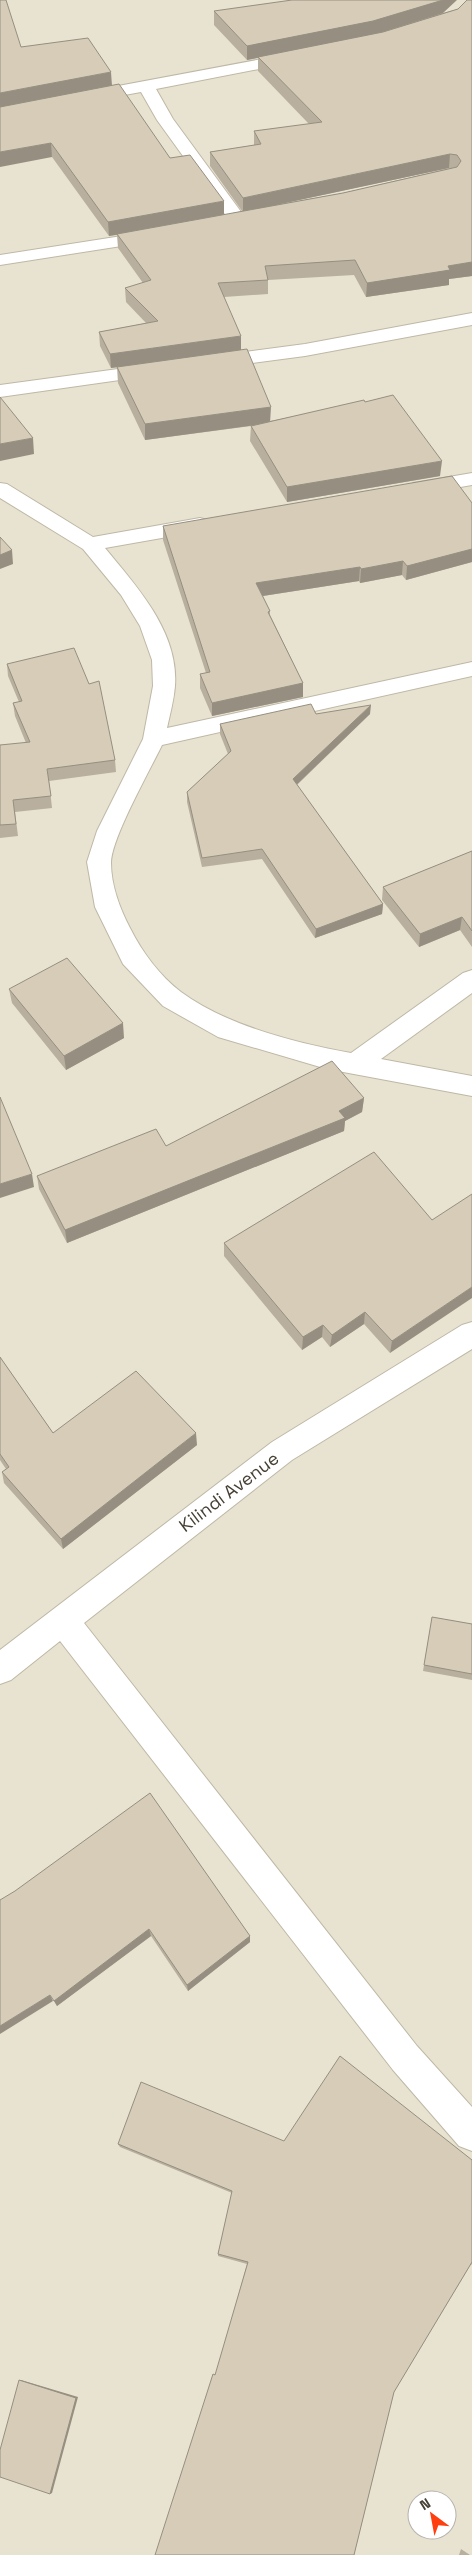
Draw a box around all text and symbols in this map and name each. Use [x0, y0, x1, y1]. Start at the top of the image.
street label: Kilindi Avenue [174, 1447, 283, 1537]
north arrow [407, 2490, 457, 2540]
text: N [416, 2494, 434, 2514]

